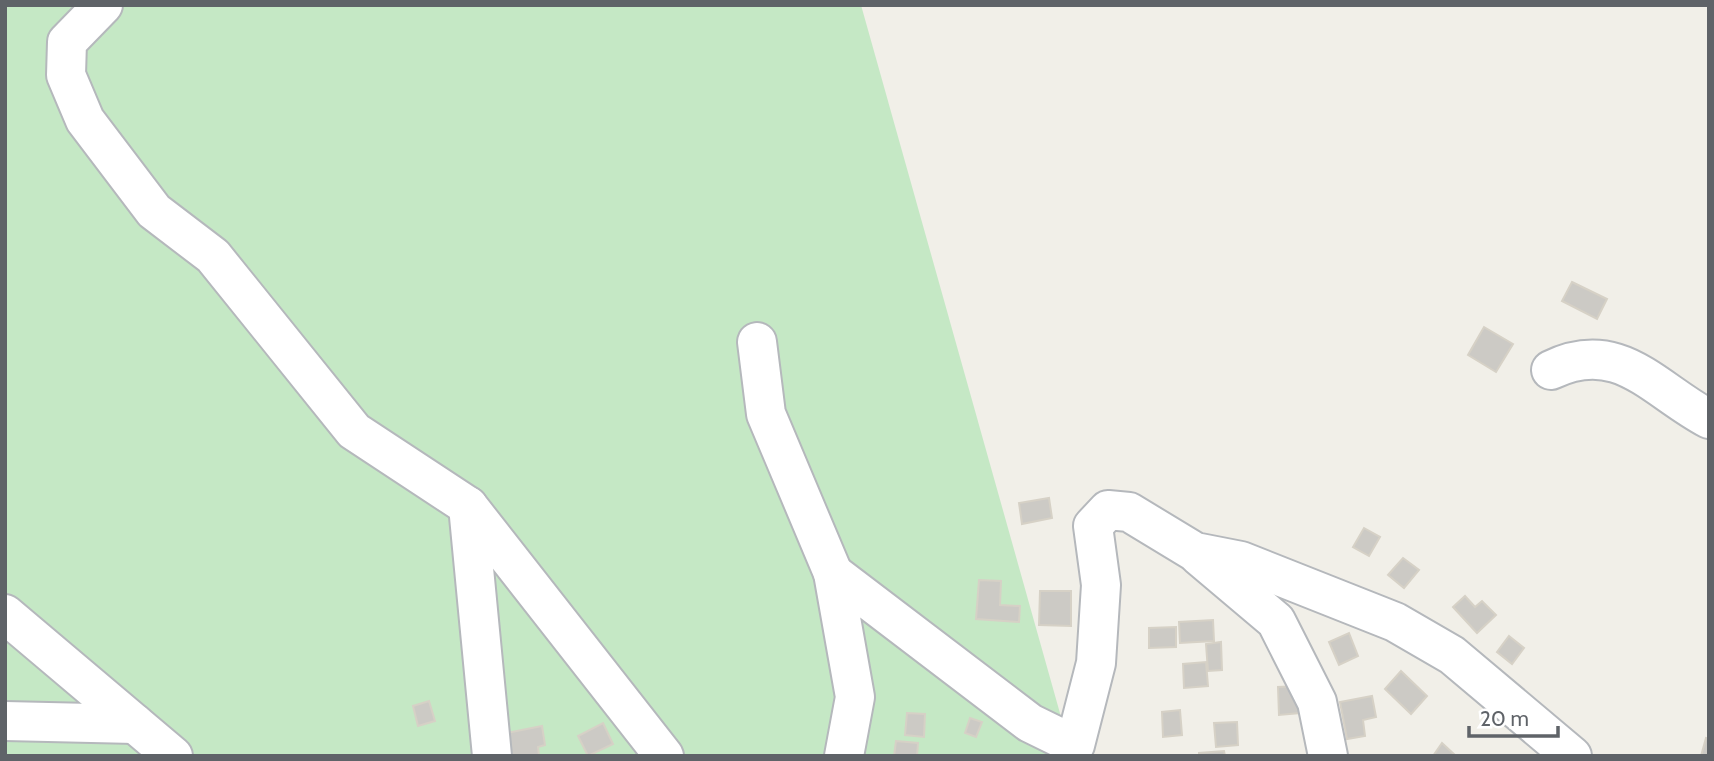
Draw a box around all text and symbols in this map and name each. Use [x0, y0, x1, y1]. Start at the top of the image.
scale bar [1469, 694, 1558, 738]
text: 20 m [1480, 706, 1529, 731]

